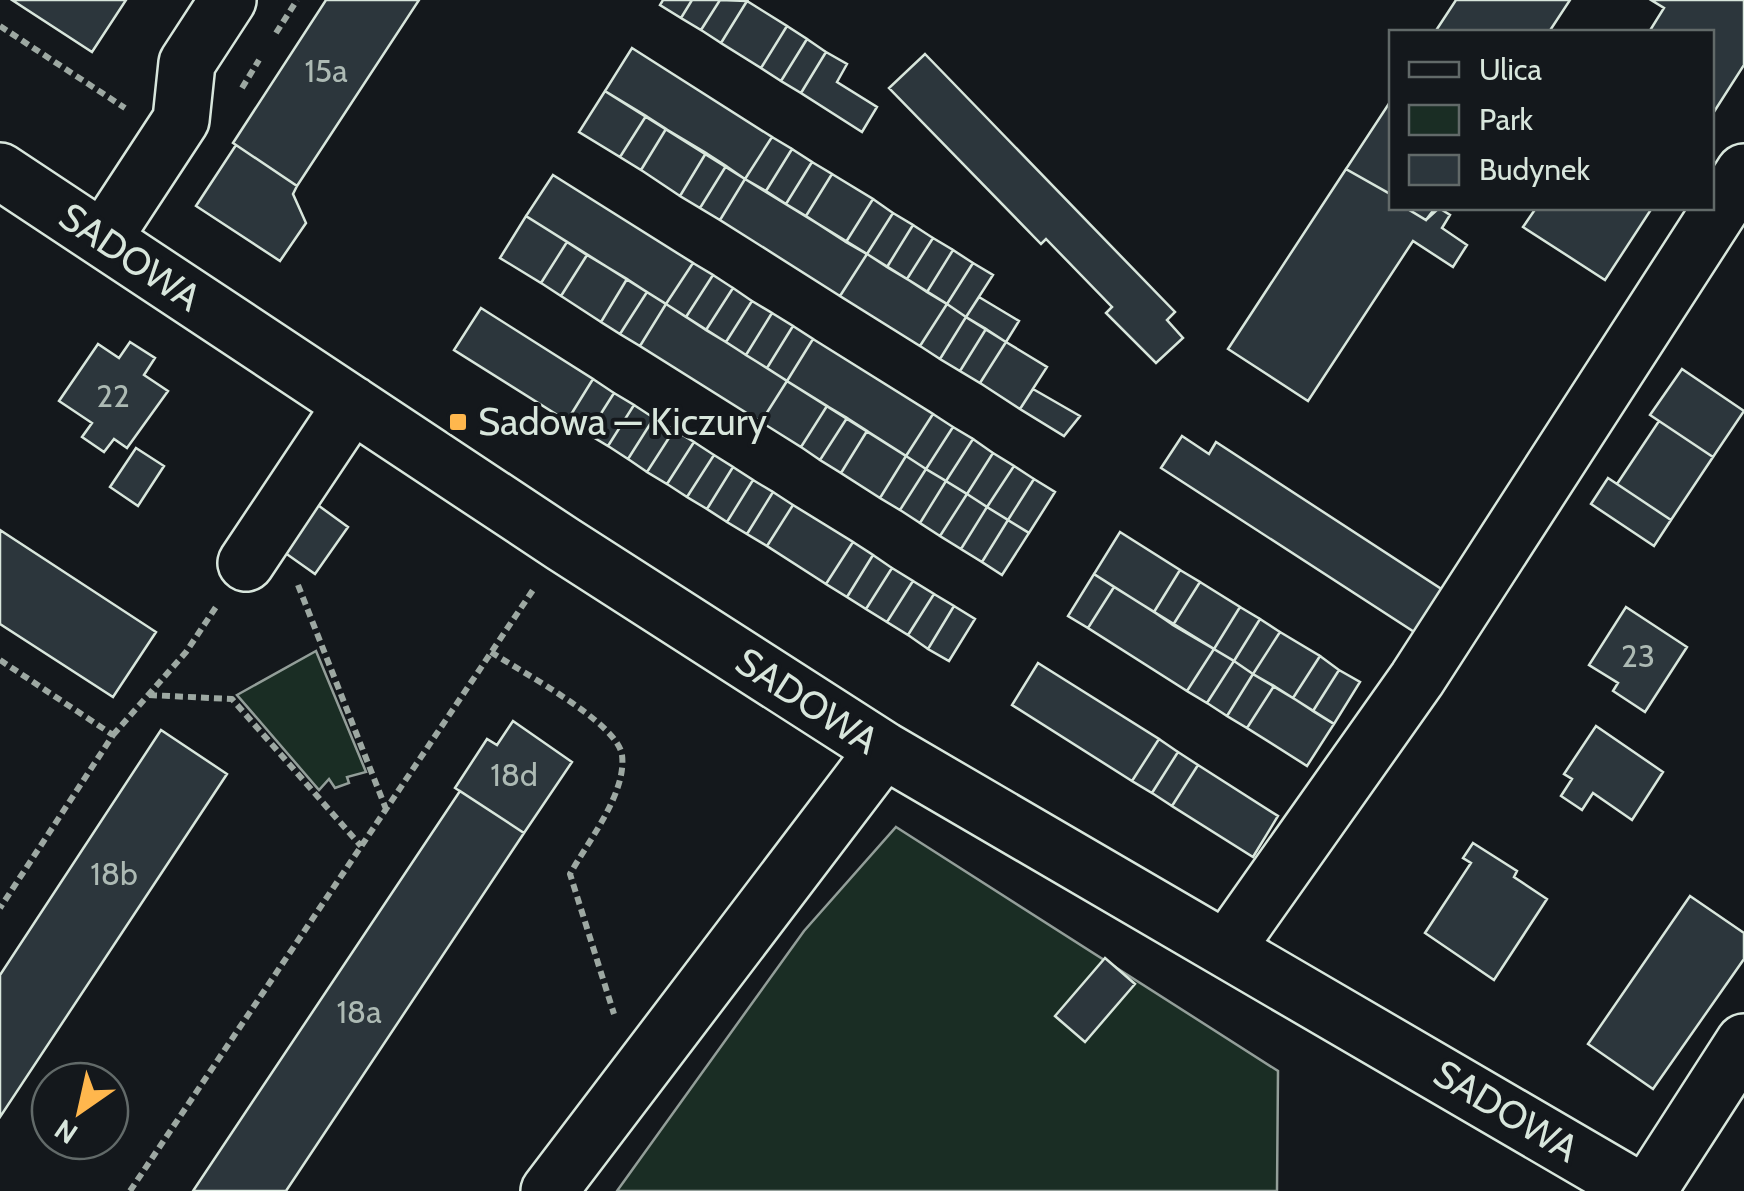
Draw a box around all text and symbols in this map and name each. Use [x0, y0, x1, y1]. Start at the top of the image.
legend [1389, 30, 1714, 210]
house number: 15a [304, 51, 348, 90]
text: Ulica [1479, 51, 1542, 88]
text: Park [1479, 101, 1534, 138]
text: Budynek [1479, 151, 1590, 188]
street label: SADOWA [51, 192, 210, 321]
house number: 22 [96, 376, 130, 415]
place label: Sadowa — Kiczury [478, 398, 767, 445]
marker: Sadowa — Kiczury [447, 411, 469, 433]
house number: 23 [1621, 636, 1655, 675]
street label: SADOWA [727, 637, 888, 764]
house number: 18d [490, 755, 538, 794]
house number: 18b [90, 854, 138, 893]
house number: 18a [336, 992, 382, 1031]
street label: SADOWA [1426, 1049, 1587, 1172]
north arrow [30, 1061, 130, 1161]
text: N [48, 1112, 84, 1151]

